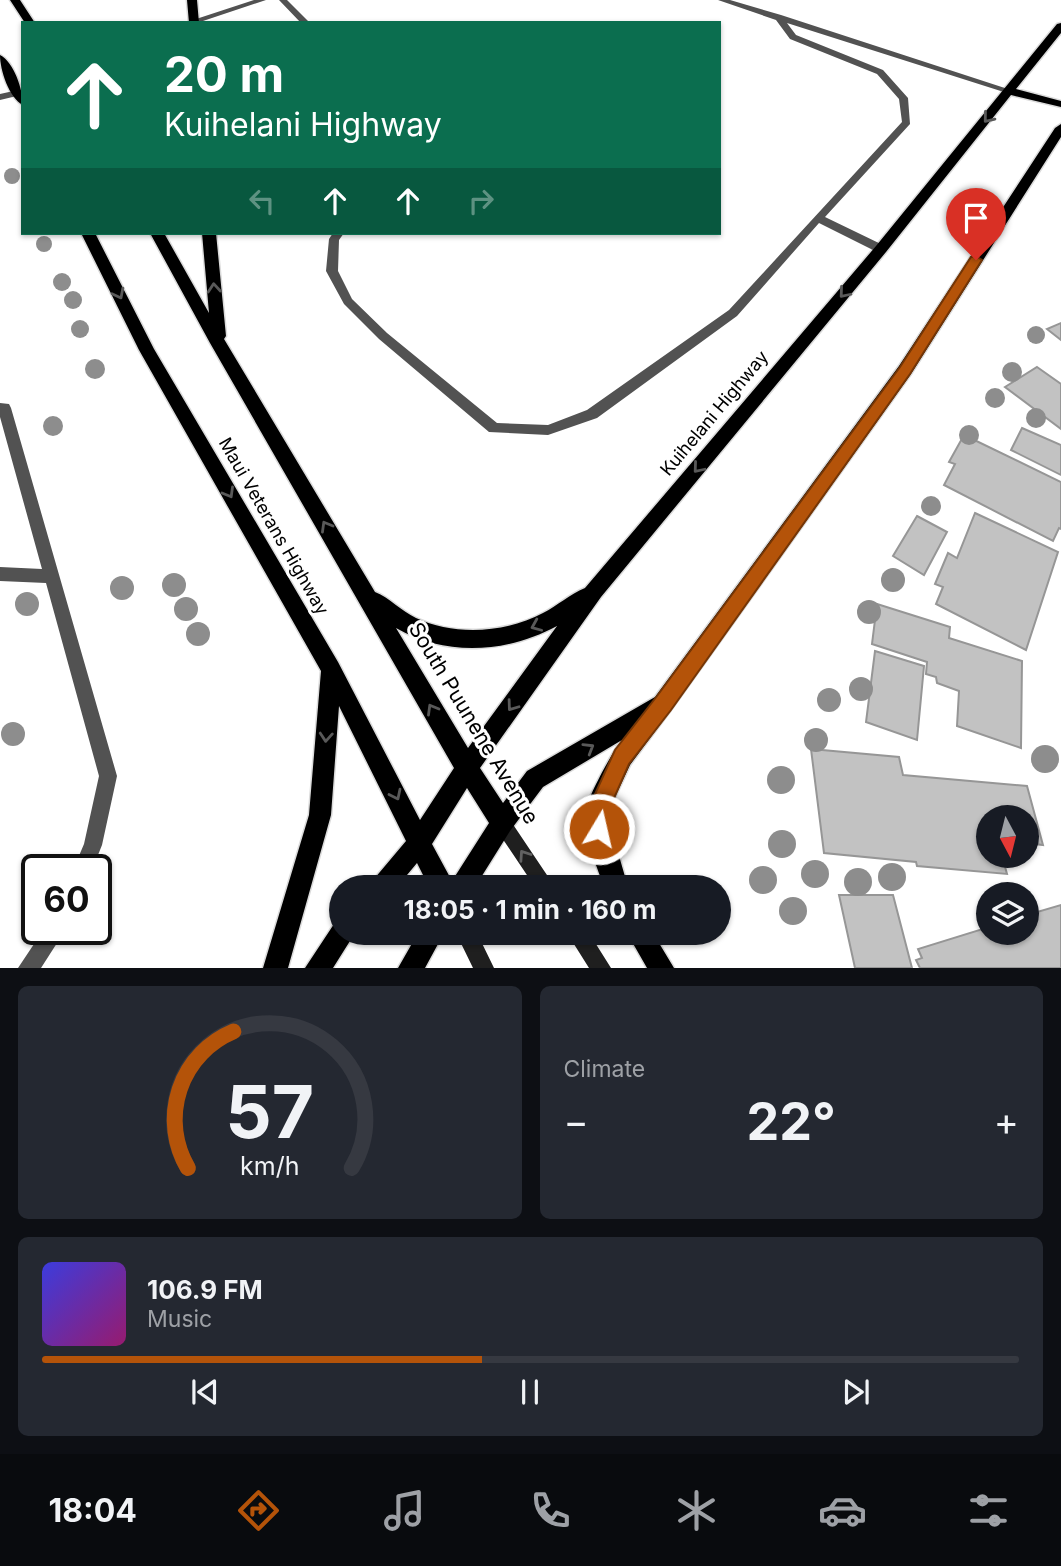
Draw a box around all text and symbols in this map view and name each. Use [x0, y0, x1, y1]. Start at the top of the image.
text: 20 m [164, 45, 284, 104]
icon: ahead [49, 49, 140, 140]
text: Kuihelani Highway [164, 105, 442, 144]
one-way arrow [984, 109, 996, 122]
icon: left [243, 182, 281, 220]
icon: ahead [316, 182, 354, 220]
icon: ahead [389, 182, 427, 220]
icon: right [462, 182, 500, 220]
pin [946, 188, 1006, 260]
icon: arrive [957, 199, 995, 237]
one-way arrow [207, 282, 222, 293]
one-way arrow [840, 285, 852, 298]
one-way arrow [110, 287, 124, 299]
street label: Kuihelani Highway [656, 346, 772, 480]
street label: Maui Veterans Highway [215, 434, 333, 618]
one-way arrow [694, 459, 706, 472]
one-way arrow [221, 485, 234, 498]
one-way arrow [321, 520, 334, 533]
street label: South Puunene Avenue [404, 618, 544, 828]
one-way arrow [531, 618, 543, 632]
one-way arrow [507, 698, 520, 711]
one-way arrow [427, 703, 440, 716]
one-way arrow [319, 732, 334, 743]
one-way arrow [581, 743, 594, 756]
one-way arrow [388, 788, 402, 800]
position arrow [562, 792, 636, 866]
north arrow [976, 805, 1040, 868]
map controls [976, 805, 1039, 945]
one-way arrow [520, 850, 532, 863]
speed limit sign: 60 [21, 854, 112, 945]
button: layers [976, 882, 1039, 945]
text: 18:05 · 1 min · 160 m [404, 894, 656, 925]
text: Climate [564, 1055, 645, 1083]
text: 57 [225, 1068, 314, 1157]
text: 22° [747, 1090, 836, 1153]
text: − [564, 1098, 589, 1144]
text: + [994, 1098, 1019, 1144]
text: km/h [240, 1151, 299, 1181]
text: 106.9 FM [147, 1274, 263, 1305]
text: Music [147, 1305, 212, 1333]
icon: previous [186, 1373, 224, 1411]
icon: pause [511, 1373, 549, 1411]
icon: next [837, 1373, 875, 1411]
icon: directions [234, 1486, 283, 1535]
icon: music [380, 1486, 429, 1535]
icon: phone [526, 1486, 575, 1535]
icon: climate [672, 1486, 721, 1535]
icon: car [818, 1486, 867, 1535]
icon: filters [964, 1486, 1013, 1535]
text: 18:04 [48, 1491, 137, 1530]

